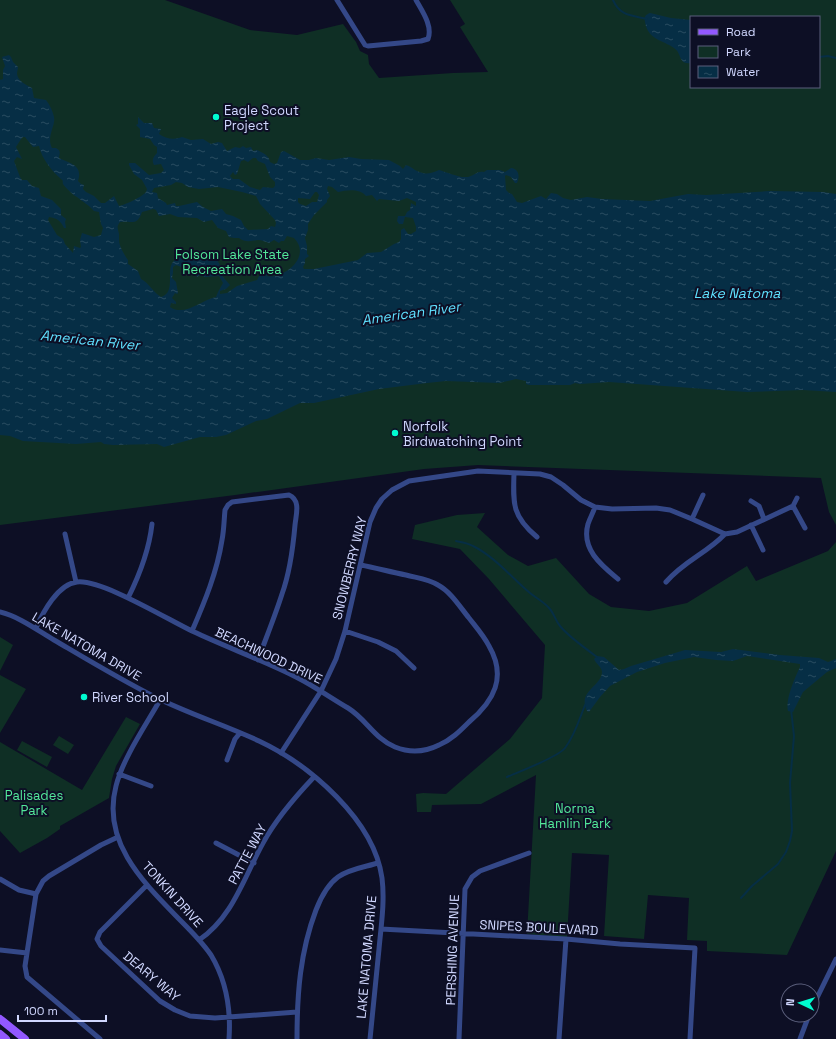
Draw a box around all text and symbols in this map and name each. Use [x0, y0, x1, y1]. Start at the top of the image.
legend [690, 16, 820, 88]
text: Road [726, 24, 755, 40]
text: Park [726, 44, 751, 60]
text: Water [726, 64, 760, 80]
place label: Eagle Scout Project [224, 102, 299, 134]
marker: Eagle Scout Project [211, 112, 221, 122]
park label: Folsom Lake State Recreation Area [175, 246, 289, 278]
water label: Lake Natoma [694, 284, 781, 302]
water label: American River [360, 297, 463, 329]
water label: American River [40, 326, 142, 354]
place label: Norfolk Birdwatching Point [403, 418, 522, 450]
marker: Norfolk Birdwatching Point [390, 428, 400, 438]
street label: SNOWBERRY WAY [328, 515, 371, 622]
street label: LAKE NATOMA DRIVE [29, 608, 145, 685]
street label: BEACHWOOD DRIVE [212, 623, 325, 688]
place label: River School [92, 689, 169, 706]
marker: River School [79, 692, 89, 702]
park label: Palisades Park [5, 787, 63, 819]
park label: Norma Hamlin Park [539, 800, 611, 832]
street label: PATTE WAY [224, 821, 271, 888]
street label: TONKIN DRIVE [139, 858, 207, 931]
street label: PERSHING AVENUE [442, 894, 463, 1006]
street label: LAKE NATOMA DRIVE [353, 895, 380, 1019]
street label: SNIPES BOULEVARD [479, 916, 599, 939]
street label: DEARY WAY [120, 948, 184, 1005]
north arrow [780, 983, 820, 1023]
scale bar [18, 997, 106, 1023]
text: N [783, 998, 797, 1006]
text: 100 m [24, 1003, 58, 1019]

